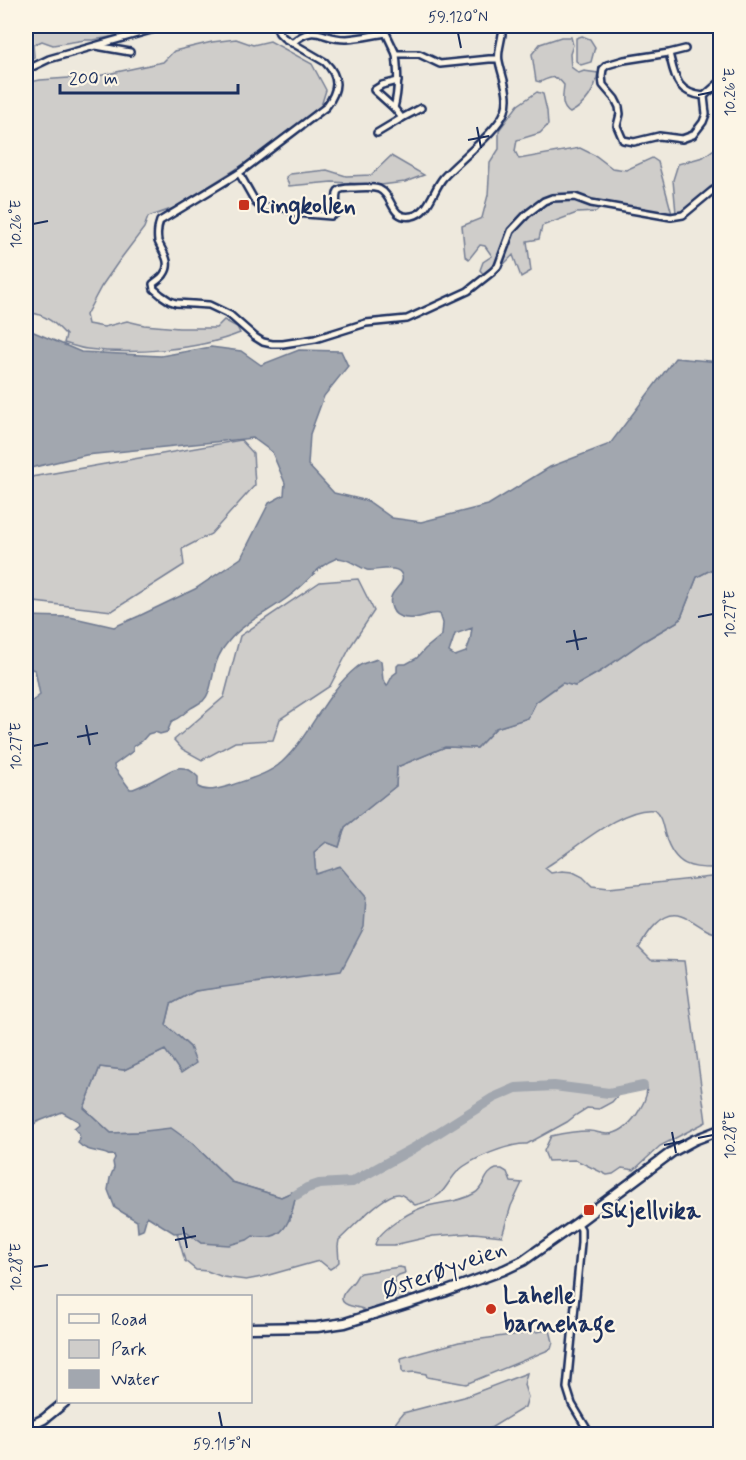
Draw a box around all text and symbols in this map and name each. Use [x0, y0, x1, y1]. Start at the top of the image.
text: 59.120°N [428, 8, 488, 28]
scale bar [60, 57, 238, 95]
text: 200 m [69, 67, 118, 91]
text: 10.26°E [721, 68, 741, 116]
place label: Ringkollen [256, 191, 356, 225]
marker: Ringkollen [237, 198, 251, 212]
text: 10.26°E [7, 200, 27, 248]
text: 10.27°E [721, 590, 741, 638]
text: 10.27°E [7, 722, 27, 770]
text: 10.28°E [721, 1111, 741, 1159]
place label: Skjellvika [601, 1196, 701, 1228]
marker: Skjellvika [582, 1203, 596, 1217]
street label: Østerøyveien [378, 1234, 511, 1307]
text: 10.28°E [7, 1243, 27, 1291]
place label: Lahelle barnehage [503, 1281, 616, 1343]
legend [57, 1295, 252, 1403]
marker: Lahelle barnehage [484, 1302, 498, 1316]
text: Road [111, 1308, 147, 1332]
text: Park [111, 1338, 147, 1362]
text: Water [111, 1368, 160, 1392]
text: 59.115°N [193, 1435, 251, 1455]

